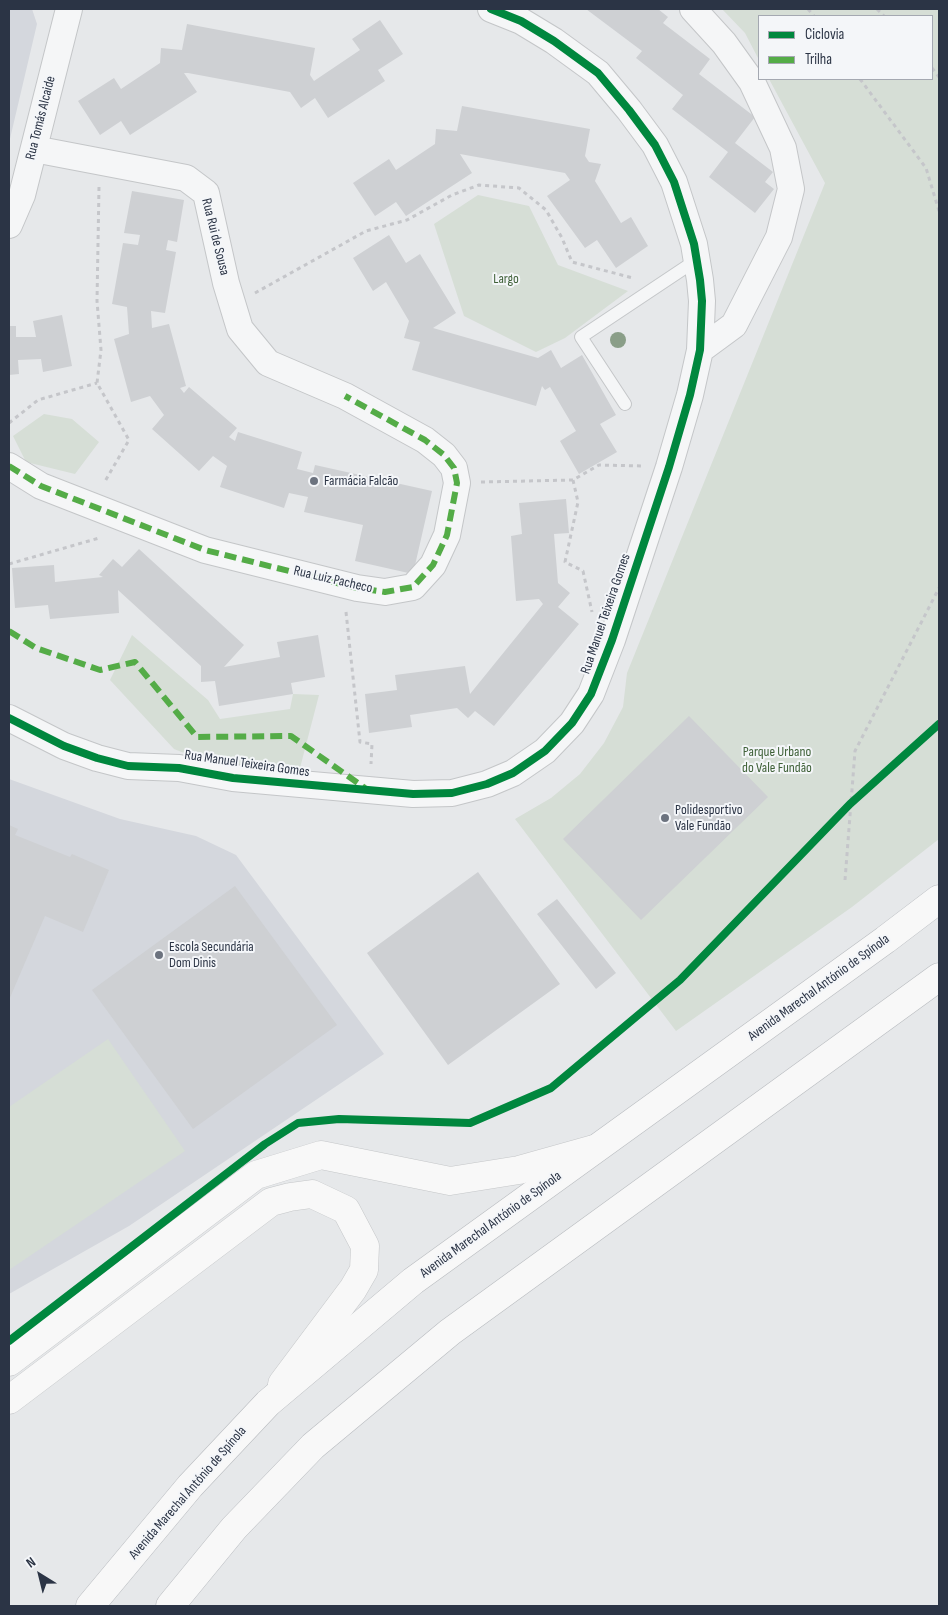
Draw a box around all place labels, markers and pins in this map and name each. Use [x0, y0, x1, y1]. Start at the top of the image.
place label: Farmácia Falcão [324, 473, 398, 489]
marker: Farmácia Falcão [308, 475, 320, 487]
place label: Polidesportivo Vale Fundão [675, 802, 742, 834]
marker: Polidesportivo Vale Fundão [659, 812, 671, 824]
place label: Escola Secundária Dom Dinis [169, 939, 254, 972]
marker: Escola Secundária Dom Dinis [153, 949, 165, 961]

